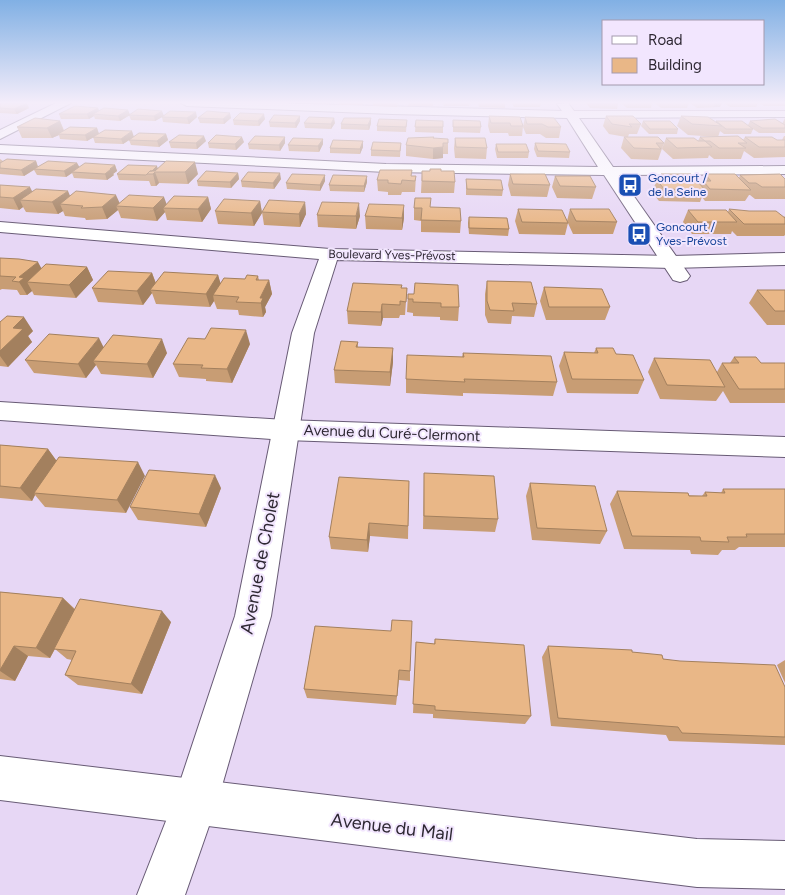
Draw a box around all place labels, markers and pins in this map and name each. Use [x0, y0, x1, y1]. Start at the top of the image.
place label: Goncourt / de la Seine [648, 171, 707, 199]
bus stop icon: Goncourt / de la Seine [617, 172, 643, 198]
place label: Goncourt / Yves-Prévost [656, 220, 727, 248]
bus stop icon: Goncourt / Yves-Prévost [626, 221, 652, 247]

